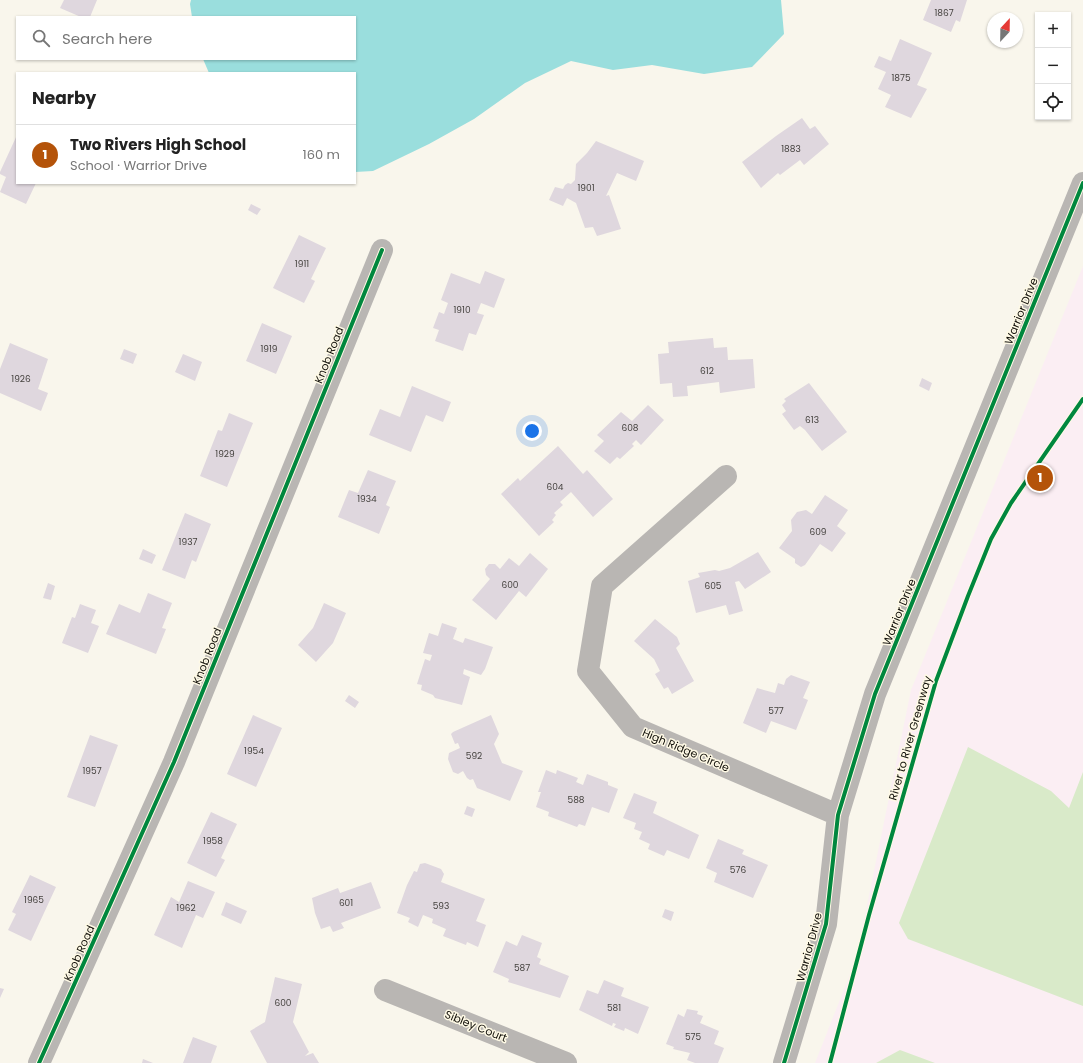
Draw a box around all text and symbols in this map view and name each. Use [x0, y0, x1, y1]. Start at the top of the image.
house number: 1867 [934, 7, 954, 19]
north arrow [987, 12, 1023, 48]
map controls [1035, 12, 1071, 120]
button: + [1035, 12, 1071, 48]
search box [16, 16, 356, 60]
icon: search [30, 27, 52, 49]
text: Search here [62, 28, 152, 49]
button: − [1035, 48, 1071, 84]
house number: 1875 [891, 72, 911, 84]
button: locate [1035, 84, 1071, 120]
text: Nearby [32, 86, 96, 110]
text: Two Rivers High School [70, 134, 246, 155]
house number: 1883 [781, 143, 801, 155]
text: 1 [43, 145, 47, 164]
text: 160 m [303, 145, 340, 164]
text: School · Warrior Drive [70, 156, 207, 175]
house number: 1901 [577, 182, 595, 194]
house number: 1911 [295, 258, 309, 270]
street label: Warrior Drive [1000, 275, 1042, 347]
house number: 1910 [453, 304, 471, 316]
street label: Knob Road [310, 324, 348, 386]
house number: 1919 [260, 343, 278, 355]
house number: 612 [700, 365, 714, 377]
house number: 1926 [11, 373, 31, 385]
house number: 613 [805, 414, 819, 426]
your location [522, 421, 542, 441]
house number: 608 [621, 422, 639, 434]
house number: 1929 [215, 448, 235, 460]
pin: 1 [1027, 463, 1053, 493]
house number: 604 [546, 481, 564, 493]
house number: 1934 [357, 493, 377, 505]
house number: 609 [809, 526, 827, 538]
house number: 1937 [179, 536, 197, 548]
street label: Warrior Drive [878, 576, 920, 648]
house number: 600 [501, 579, 519, 591]
house number: 605 [704, 580, 722, 592]
street label: Knob Road [188, 625, 226, 687]
street label: River to River Greenway [885, 673, 936, 802]
house number: 577 [768, 705, 784, 717]
street label: High Ridge Circle [640, 724, 732, 776]
house number: 1954 [244, 745, 264, 757]
house number: 592 [466, 750, 482, 762]
house number: 1957 [82, 765, 102, 777]
house number: 588 [567, 794, 585, 806]
house number: 1958 [203, 835, 223, 847]
house number: 576 [730, 864, 746, 876]
house number: 1965 [24, 894, 44, 906]
house number: 601 [339, 897, 353, 909]
house number: 593 [433, 900, 449, 912]
house number: 1962 [176, 902, 196, 914]
street label: Warrior Drive [792, 911, 826, 983]
street label: Knob Road [60, 922, 98, 984]
house number: 587 [514, 962, 530, 974]
house number: 600 [274, 997, 292, 1009]
house number: 581 [607, 1002, 621, 1014]
street label: Sibley Court [442, 1006, 510, 1046]
house number: 575 [685, 1031, 701, 1043]

